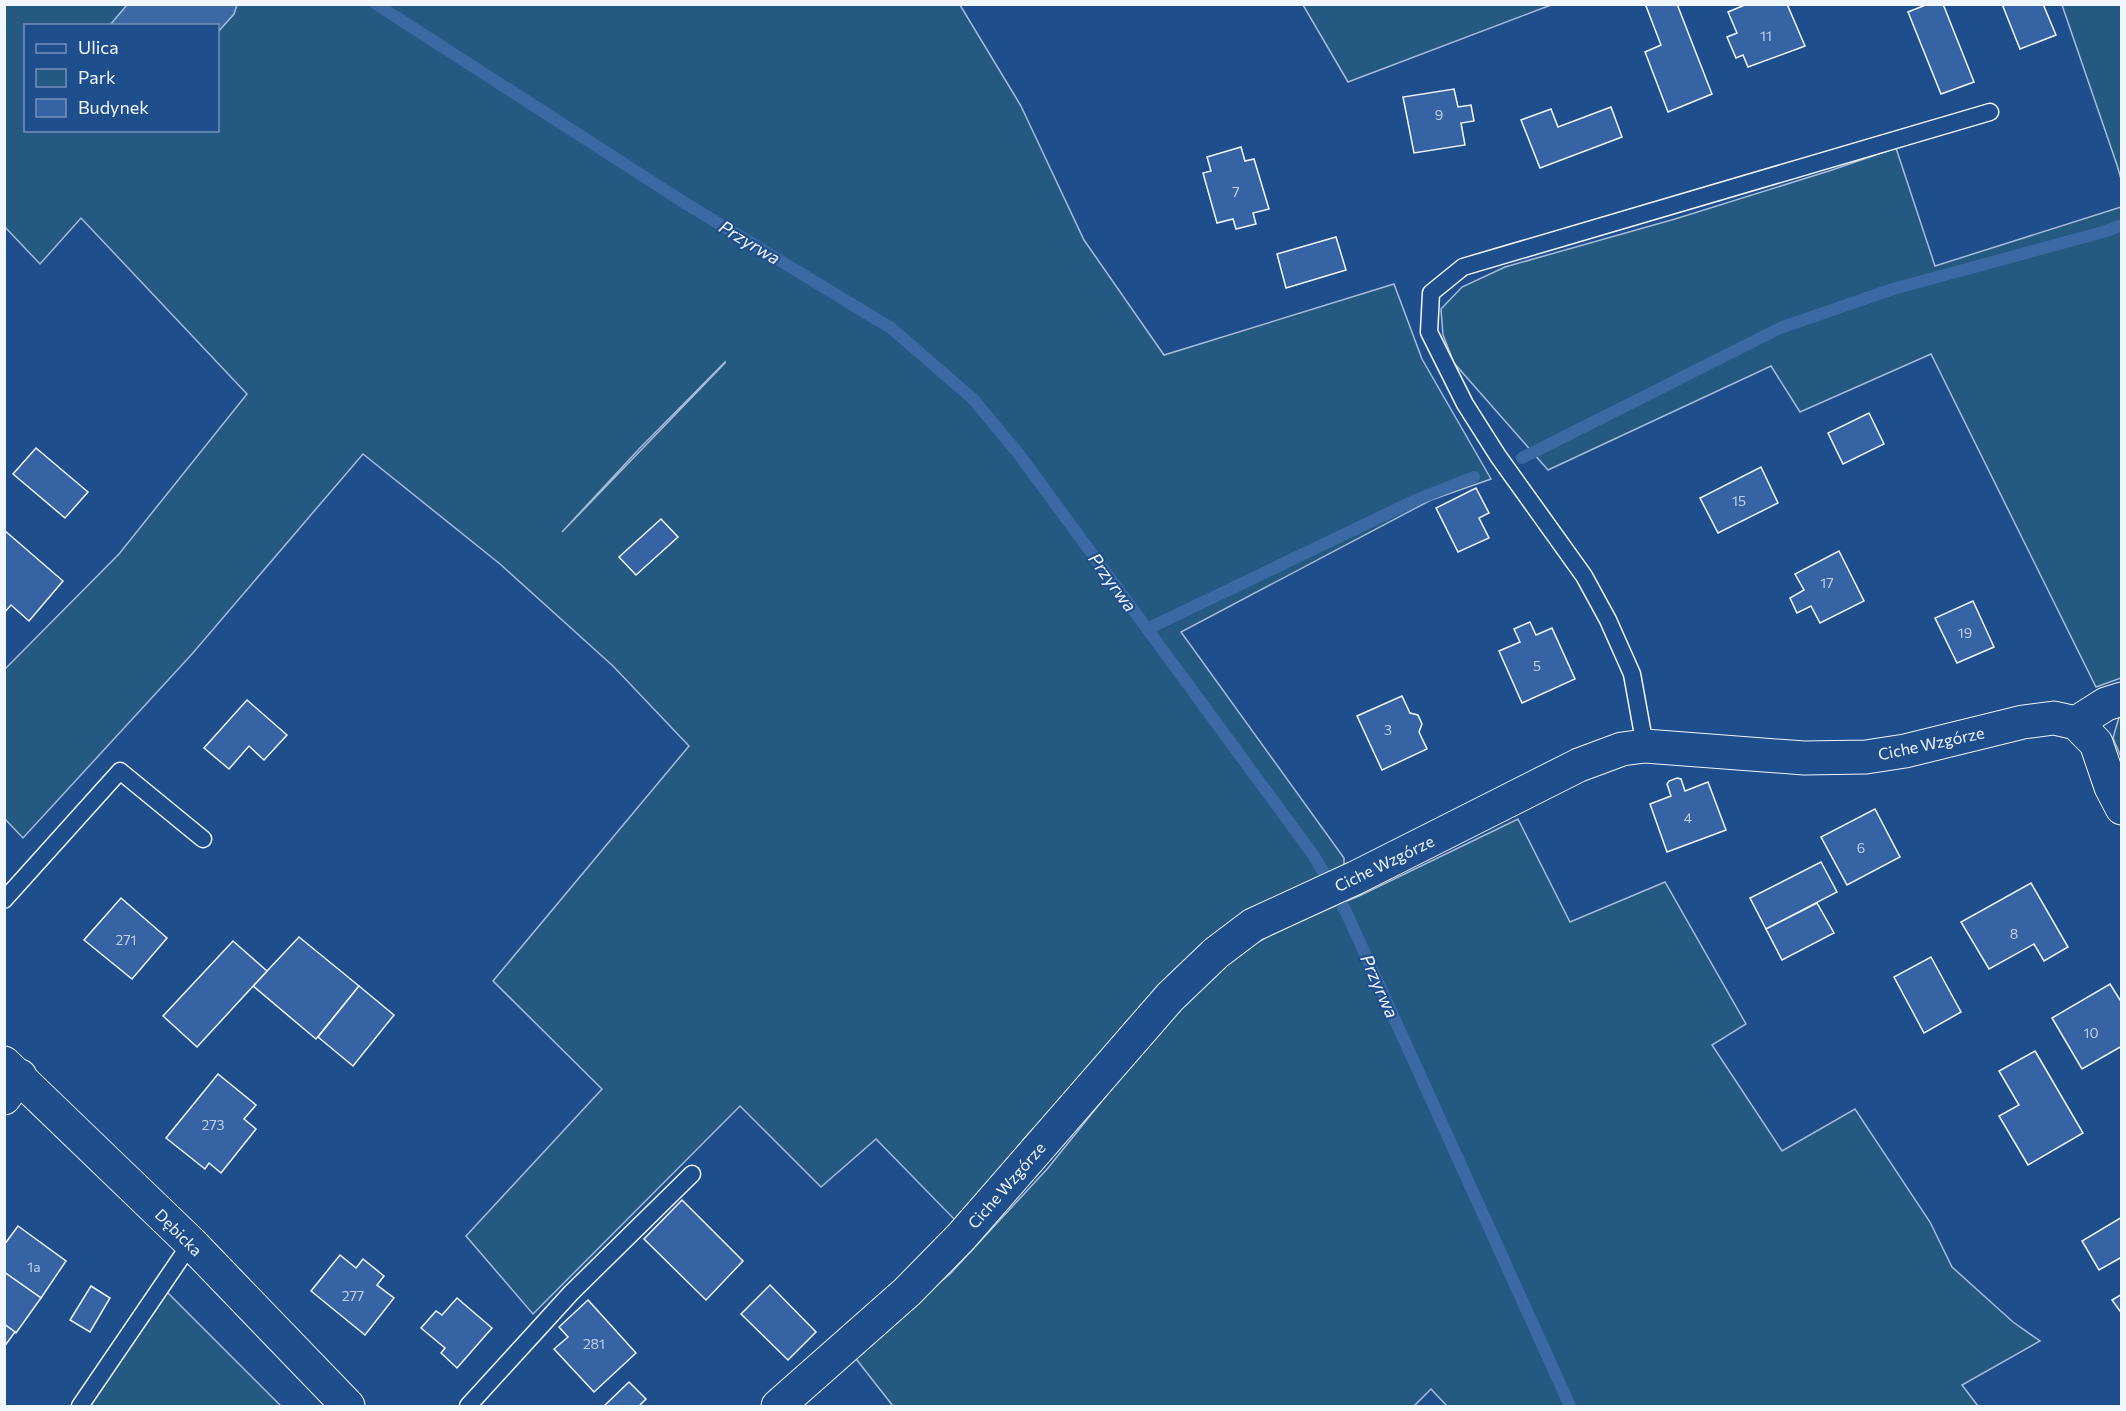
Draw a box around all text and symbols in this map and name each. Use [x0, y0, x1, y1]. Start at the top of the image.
legend [24, 24, 219, 132]
house number: 11 [1760, 27, 1772, 44]
text: Ulica [78, 36, 119, 58]
text: Park [78, 66, 116, 88]
text: Budynek [78, 96, 149, 118]
house number: 9 [1435, 106, 1443, 123]
house number: 7 [1232, 183, 1240, 200]
water label: Przyrwa [715, 215, 785, 269]
house number: 15 [1732, 492, 1746, 509]
water label: Przyrwa [1084, 548, 1142, 616]
house number: 17 [1820, 574, 1834, 591]
house number: 19 [1958, 624, 1972, 641]
house number: 5 [1533, 657, 1541, 674]
house number: 3 [1384, 721, 1392, 738]
street label: Ciche Wzgórze [1876, 722, 1986, 764]
house number: 4 [1684, 809, 1693, 826]
street label: Ciche Wzgórze [1331, 831, 1437, 895]
house number: 6 [1857, 839, 1865, 856]
house number: 8 [2010, 925, 2018, 942]
house number: 271 [115, 931, 137, 948]
water label: Przyrwa [1356, 951, 1404, 1021]
house number: 10 [2083, 1024, 2099, 1041]
house number: 273 [201, 1116, 225, 1133]
street label: Ciche Wzgórze [963, 1138, 1049, 1232]
street label: Dębicka [152, 1205, 206, 1259]
house number: 1a [27, 1258, 41, 1275]
house number: 277 [342, 1287, 364, 1304]
house number: 281 [583, 1335, 605, 1352]

